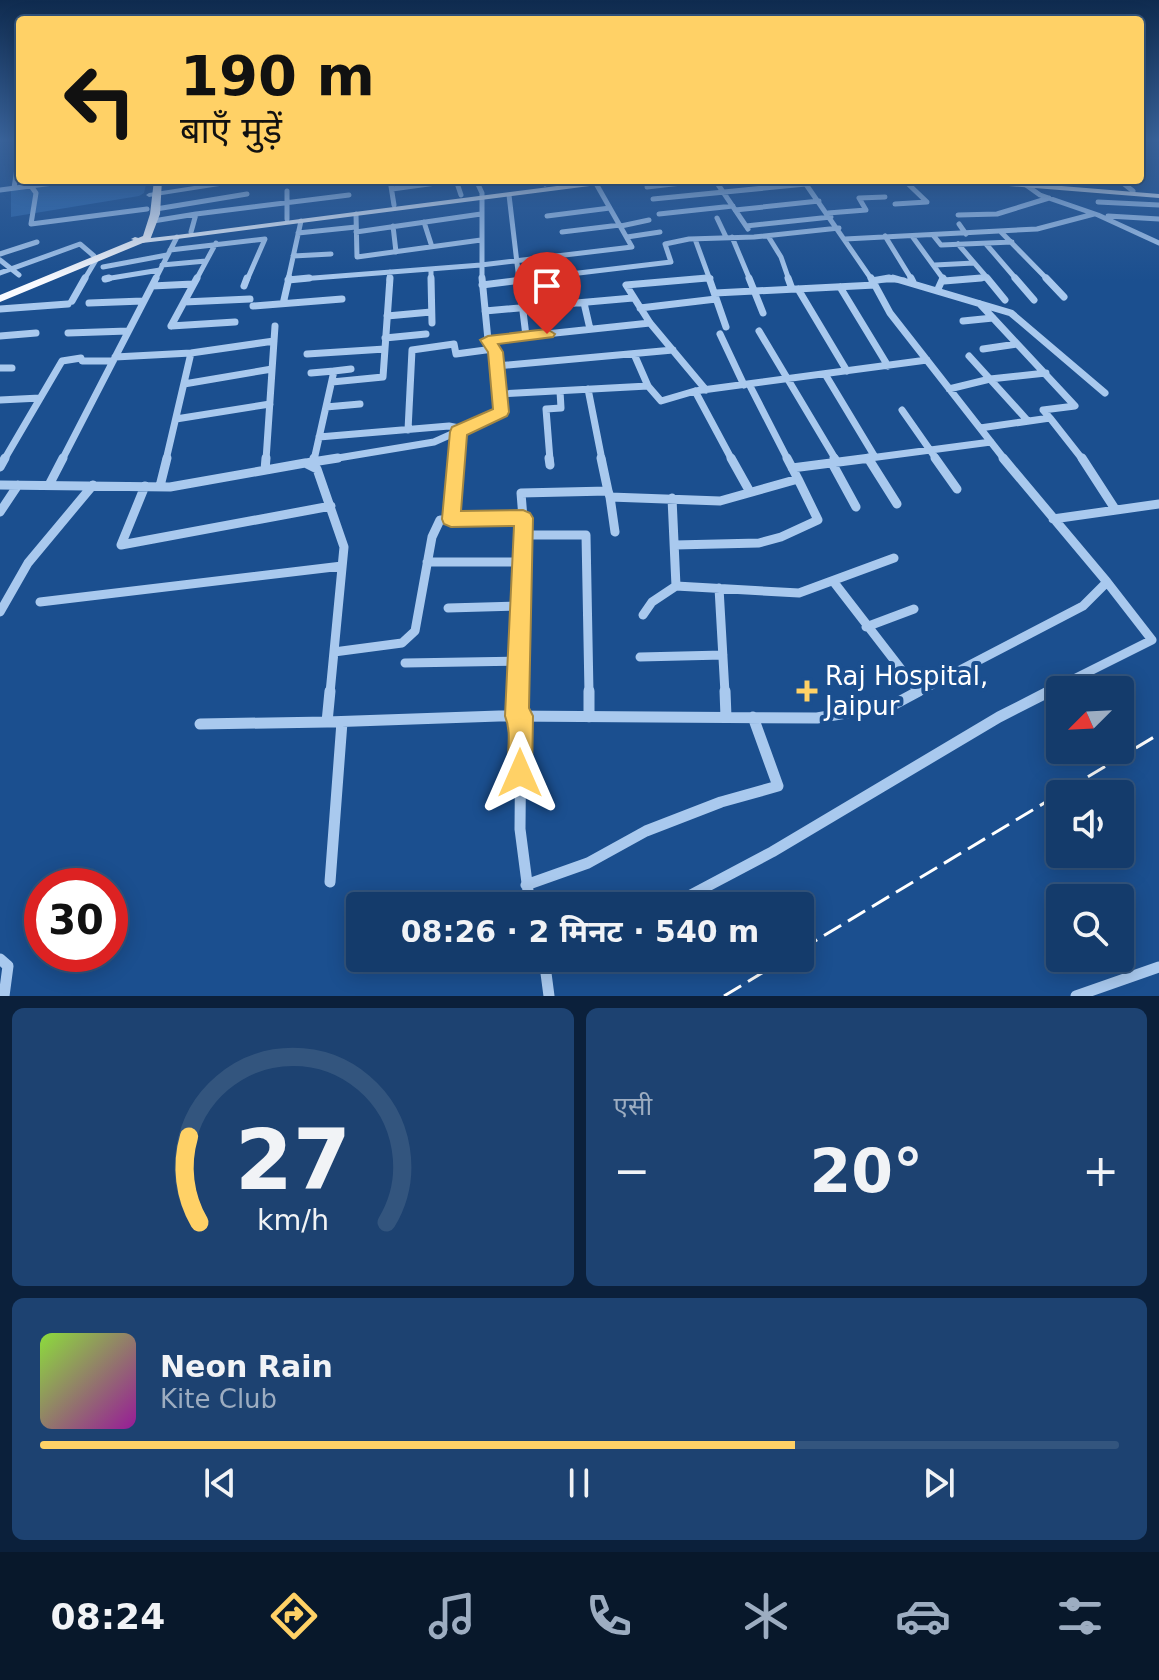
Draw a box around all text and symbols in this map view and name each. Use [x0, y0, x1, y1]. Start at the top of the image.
text: 190 m [180, 43, 375, 108]
icon: left [48, 48, 152, 152]
text: बाएँ मुड़ें [180, 110, 282, 151]
pin [513, 252, 581, 334]
icon: arrive [525, 264, 569, 308]
place label: Raj Hospital, Jaipur [823, 661, 988, 721]
north arrow [1046, 676, 1134, 764]
map controls [1046, 676, 1134, 972]
marker: Raj Hospital, Jaipur [796, 680, 818, 702]
position arrow [478, 731, 562, 815]
button: sound [1046, 780, 1134, 868]
speed limit sign: 30 [24, 868, 128, 972]
button: search [1046, 884, 1134, 972]
text: 08:26 · 2 मिनट · 540 m [401, 914, 759, 949]
text: एसी [614, 1091, 652, 1121]
text: 27 [235, 1112, 351, 1209]
text: 20° [810, 1136, 923, 1206]
text: − [614, 1145, 650, 1196]
text: + [1082, 1145, 1119, 1196]
text: km/h [257, 1203, 329, 1237]
text: Neon Rain [160, 1349, 333, 1384]
text: Kite Club [160, 1384, 277, 1414]
icon: previous [198, 1461, 242, 1505]
icon: pause [557, 1461, 601, 1505]
icon: next [917, 1461, 961, 1505]
icon: directions [266, 1588, 322, 1644]
icon: music [424, 1588, 480, 1644]
icon: phone [581, 1588, 637, 1644]
icon: climate [738, 1588, 794, 1644]
icon: car [895, 1588, 951, 1644]
icon: filters [1052, 1588, 1108, 1644]
text: 08:24 [51, 1596, 165, 1637]

